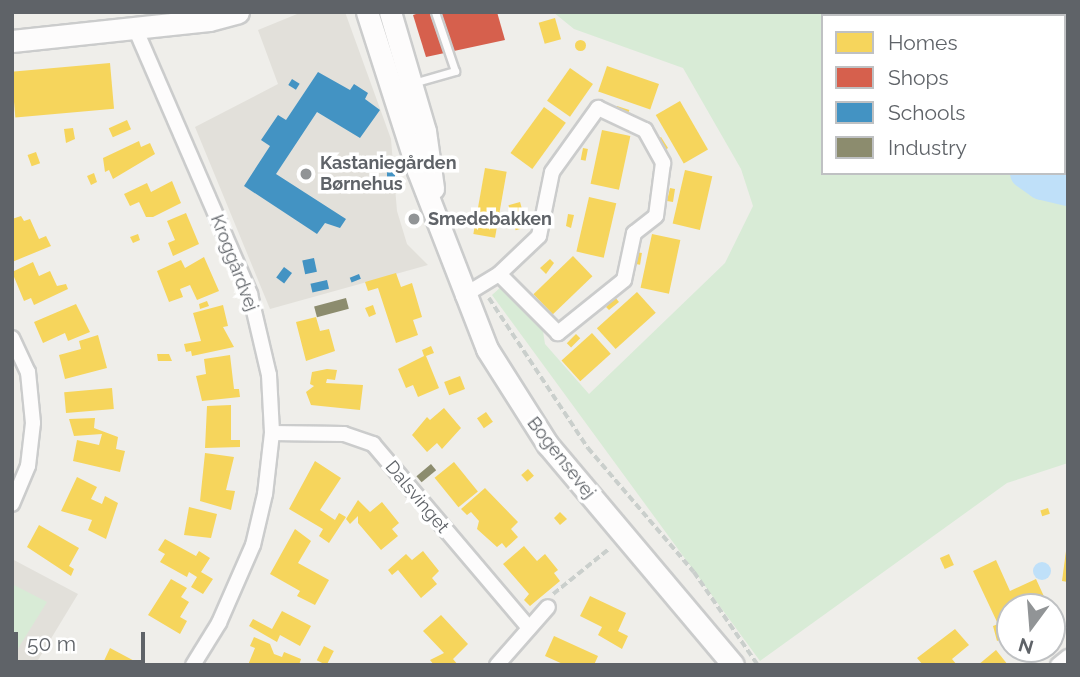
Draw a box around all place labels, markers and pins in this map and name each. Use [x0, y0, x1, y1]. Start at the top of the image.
place label: Kastaniegården Børnehus [320, 153, 457, 196]
marker: Kastaniegården Børnehus [298, 166, 314, 182]
place label: Smedebakken [428, 208, 552, 230]
marker: Smedebakken [406, 211, 422, 227]

